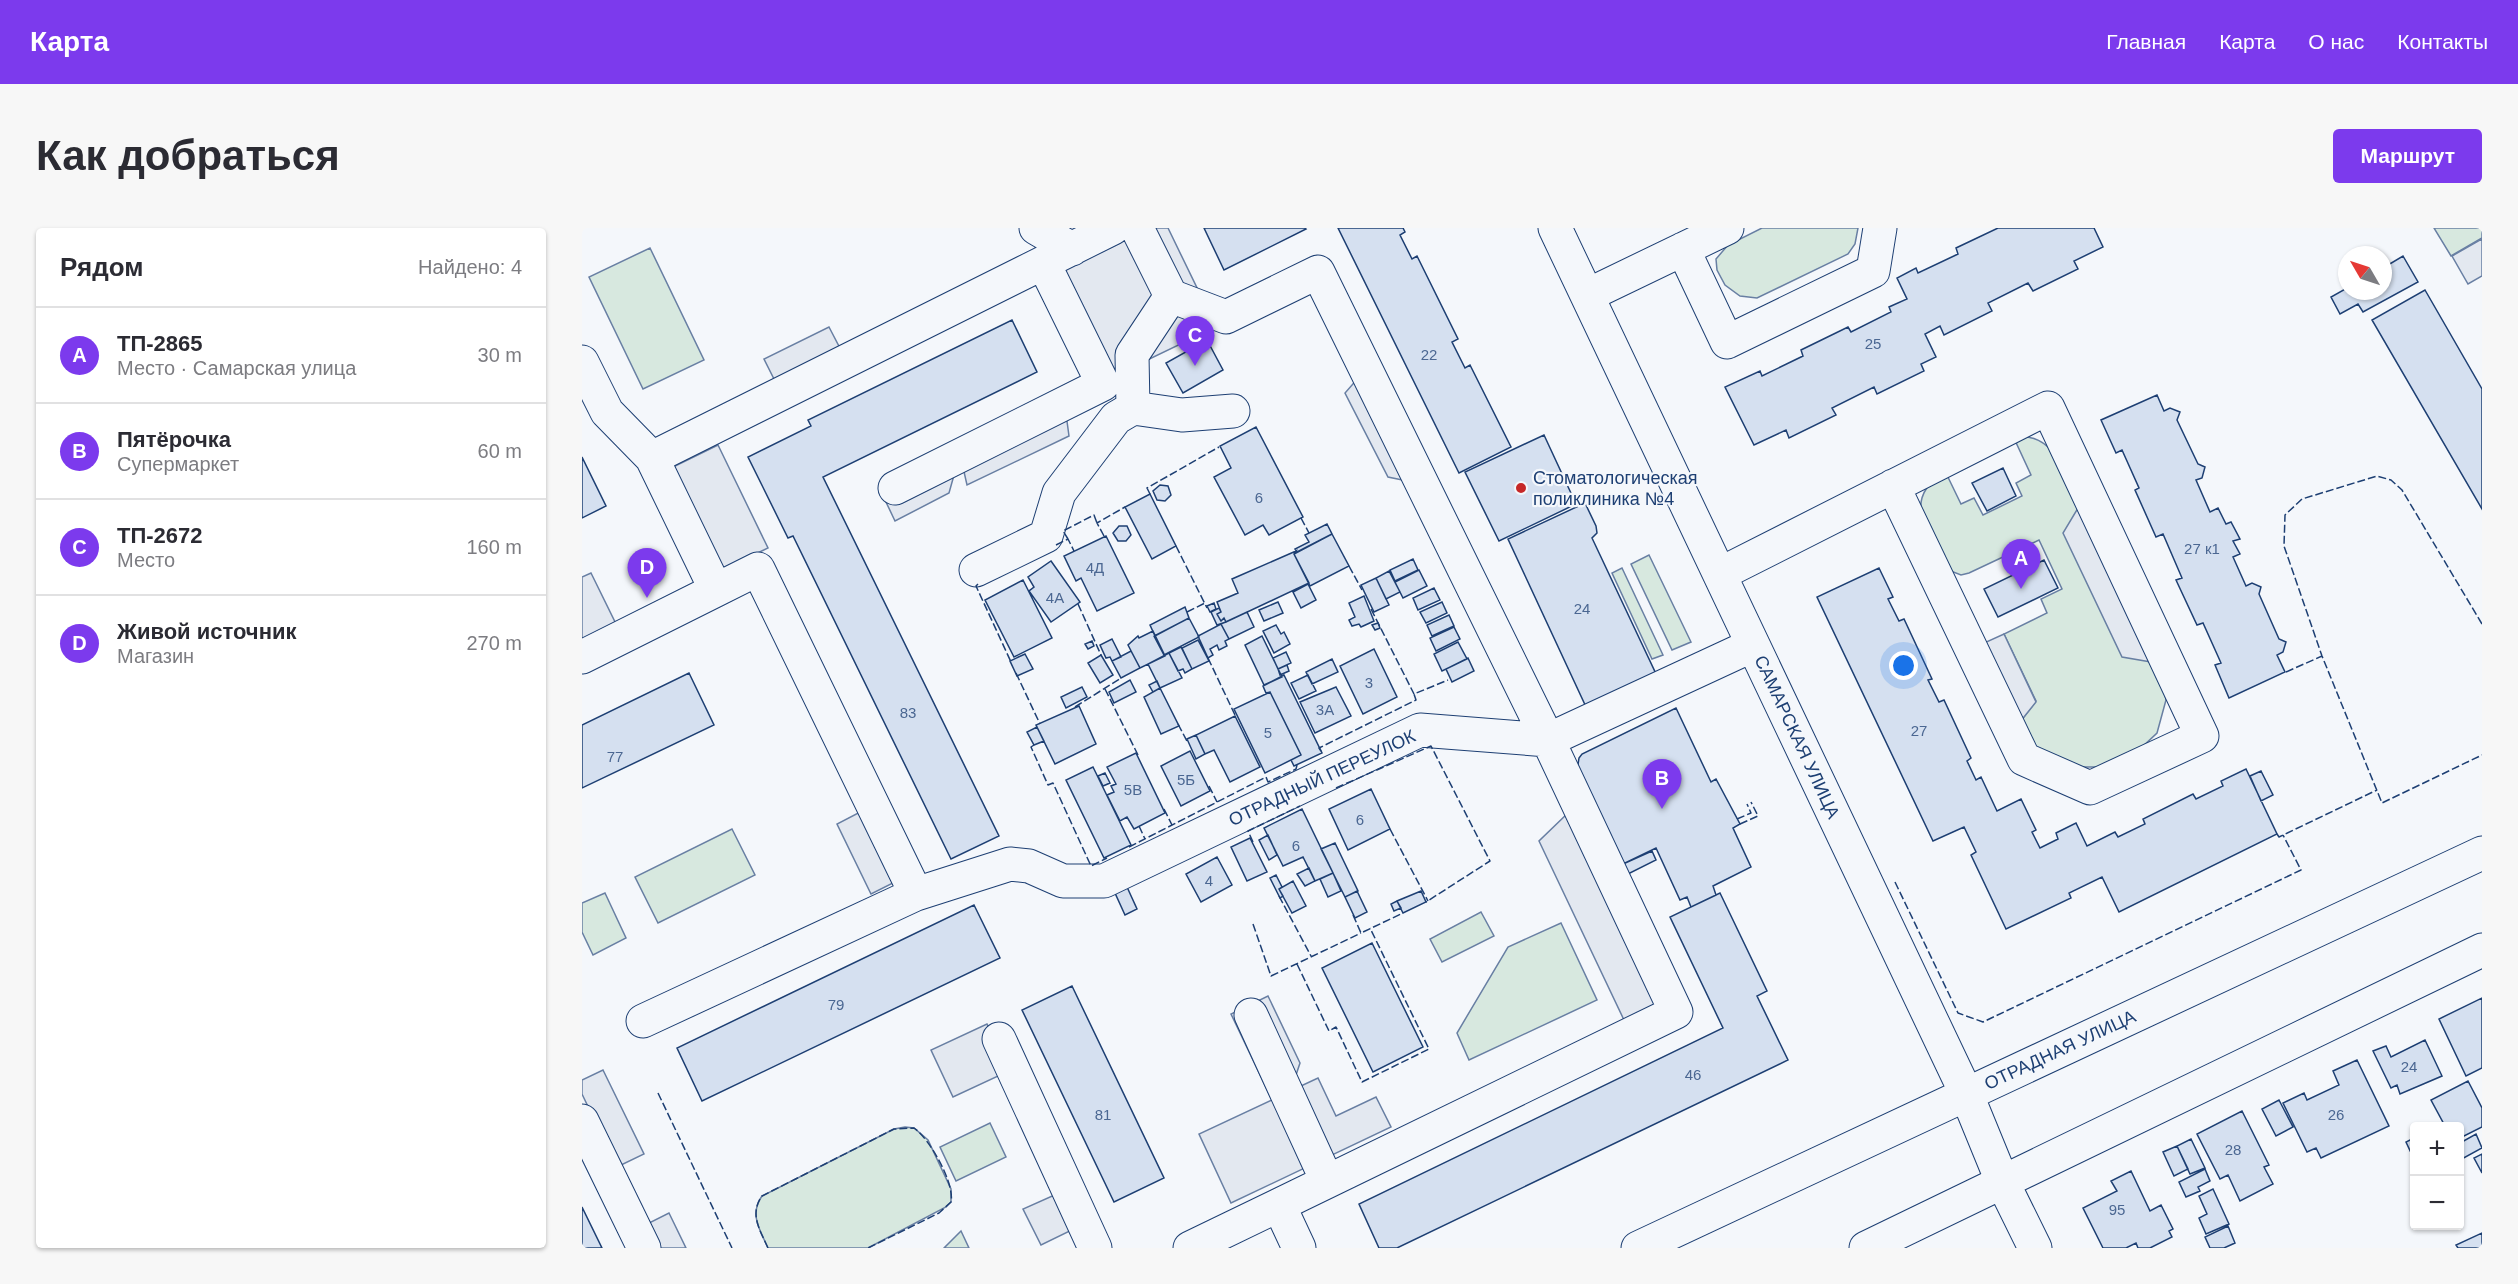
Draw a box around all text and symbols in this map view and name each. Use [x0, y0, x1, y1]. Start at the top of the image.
text: Карта [30, 26, 109, 57]
text: Главная [2106, 30, 2186, 53]
text: Карта [2219, 30, 2275, 53]
text: О нас [2308, 30, 2364, 53]
text: Контакты [2397, 30, 2488, 53]
button: Маршрут [2333, 129, 2482, 183]
text: Как добраться [36, 132, 340, 179]
north arrow [2338, 246, 2392, 300]
text: Рядом [60, 252, 143, 282]
text: Найдено: 4 [418, 256, 522, 278]
pin: C [1176, 316, 1214, 366]
text: ТП-2865 [117, 331, 203, 356]
house number: 25 [1865, 335, 1881, 352]
text: A [72, 344, 87, 366]
text: 30 m [478, 344, 522, 366]
house number: 22 [1421, 346, 1437, 363]
text: Место · Самарская улица [117, 357, 356, 379]
text: Пятёрочка [117, 427, 231, 452]
text: B [72, 440, 87, 462]
text: 60 m [478, 440, 522, 462]
text: Супермаркет [117, 453, 239, 475]
place label: Стоматологическая поликлиника №4 [1533, 468, 1697, 509]
marker: Стоматологическая поликлиника №4 [1514, 481, 1528, 495]
house number: 6 [1255, 489, 1263, 506]
text: ТП-2672 [117, 523, 203, 548]
text: C [72, 536, 87, 558]
text: 160 m [466, 536, 522, 558]
pin: A [2002, 540, 2040, 589]
house number: 27 к1 [2184, 540, 2220, 557]
pin: D [628, 548, 666, 598]
text: Место [117, 549, 175, 571]
house number: 4Д [1086, 559, 1104, 576]
house number: 4А [1046, 589, 1064, 606]
house number: 24 [1574, 600, 1590, 617]
text: Живой источник [117, 619, 296, 644]
text: D [72, 632, 87, 654]
text: 270 m [466, 632, 522, 654]
text: Магазин [117, 645, 194, 667]
your location [1889, 651, 1918, 680]
street label: САМАРСКАЯ УЛИЦА [1750, 652, 1844, 822]
house number: 3 [1365, 674, 1373, 691]
house number: 3А [1316, 701, 1334, 718]
house number: 83 [900, 704, 916, 721]
house number: 27 [1911, 722, 1927, 739]
house number: 5 [1264, 724, 1272, 741]
street label: ОТРАДНЫЙ ПЕРЕУЛОК [1225, 725, 1419, 830]
house number: 77 [607, 748, 623, 765]
pin: B [1642, 760, 1682, 809]
house number: 5Б [1177, 771, 1195, 788]
house number: 5В [1124, 781, 1142, 798]
house number: 6 [1356, 811, 1364, 828]
house number: 6 [1292, 837, 1300, 854]
house number: 4 [1205, 872, 1213, 889]
house number: 79 [828, 996, 844, 1013]
street label: ОТРАДНАЯ УЛИЦА [1981, 1006, 2139, 1094]
house number: 24 [2401, 1058, 2417, 1075]
house number: 46 [1685, 1066, 1701, 1083]
house number: 81 [1095, 1106, 1111, 1123]
house number: 26 [2328, 1106, 2344, 1123]
map controls [2410, 1122, 2464, 1230]
button: + [2410, 1122, 2464, 1176]
house number: 28 [2225, 1141, 2241, 1158]
button: − [2410, 1176, 2464, 1230]
house number: 95 [2109, 1201, 2125, 1218]

